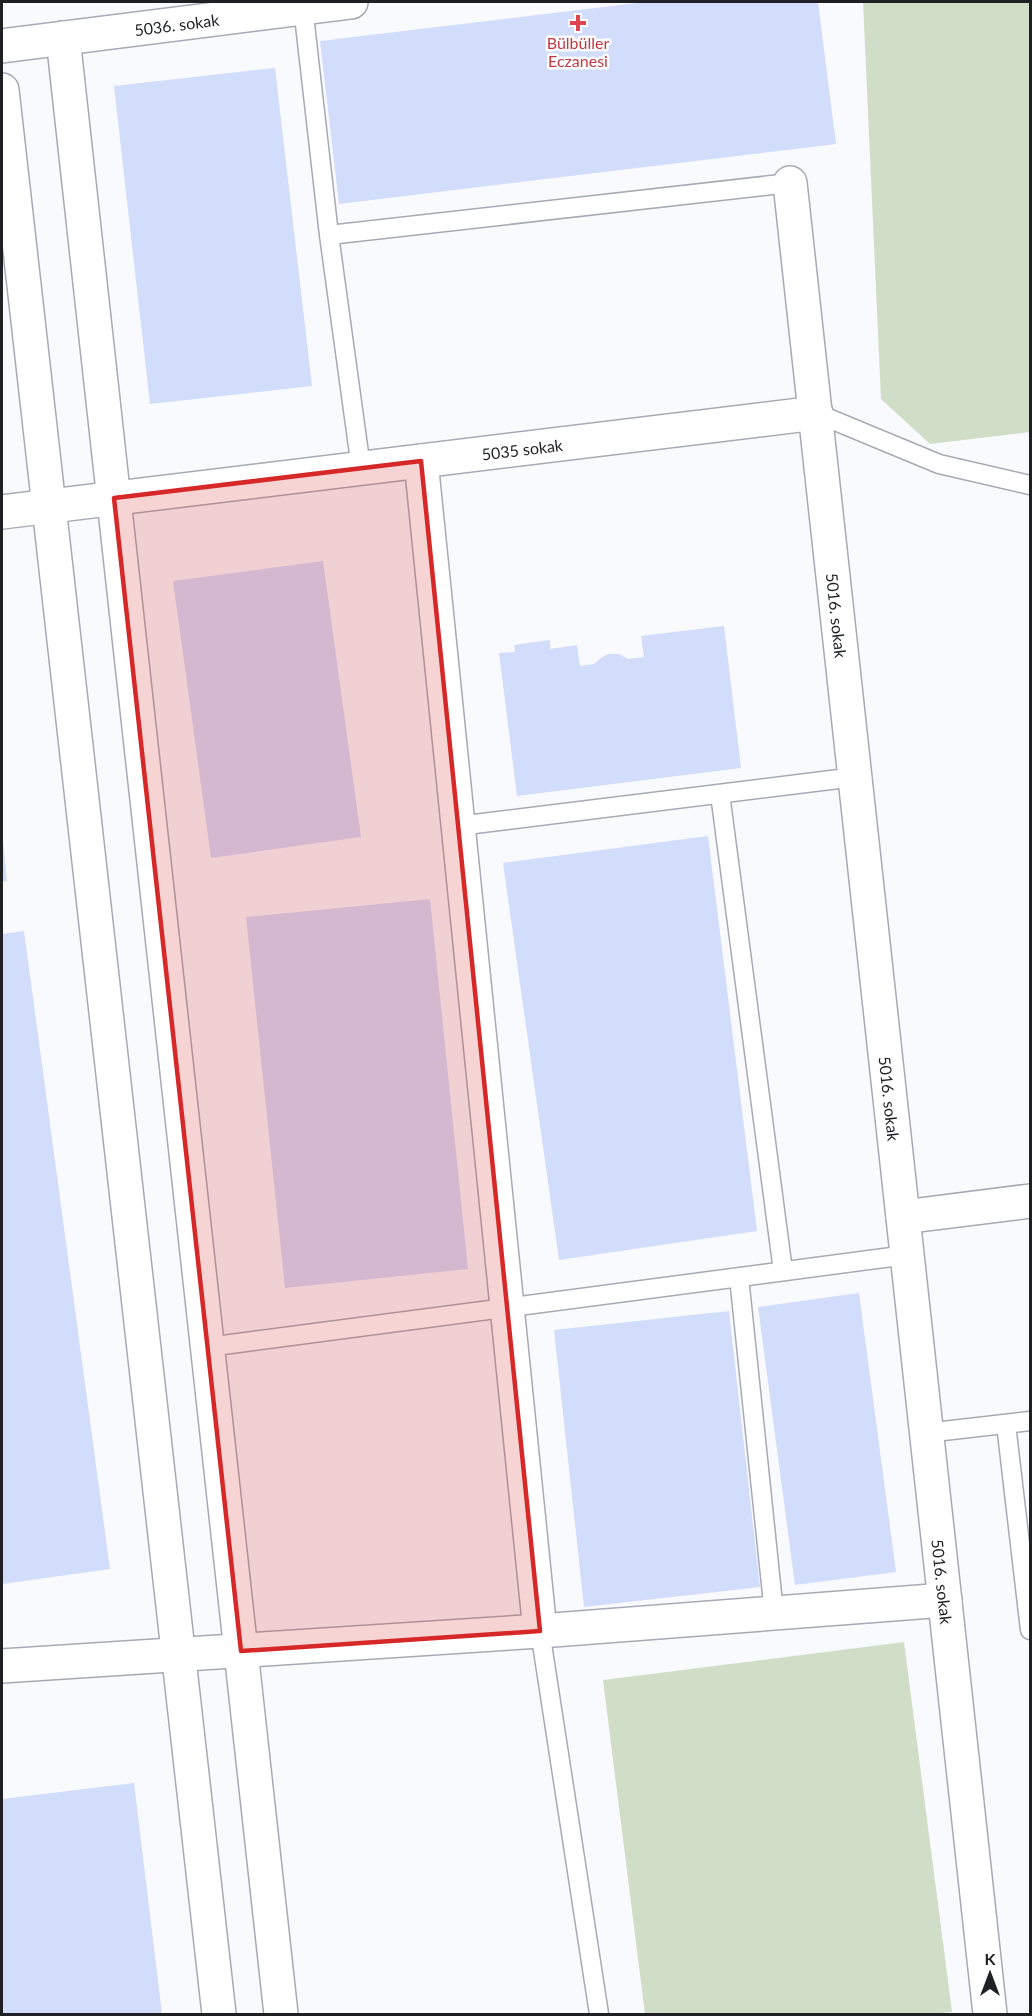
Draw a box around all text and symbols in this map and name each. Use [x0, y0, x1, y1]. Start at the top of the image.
street label: 5036. sokak [133, 9, 221, 39]
marker: Bülbüller Eczanesi [571, 16, 585, 30]
place label: Bülbüller Eczanesi [547, 33, 609, 70]
street label: 5035 sokak [481, 434, 565, 463]
street label: 5016. sokak [823, 572, 851, 660]
street label: 5016. sokak [876, 1055, 904, 1143]
street label: 5016. sokak [929, 1538, 957, 1626]
north arrow [960, 1944, 1020, 2004]
text: K [985, 1949, 997, 1968]

